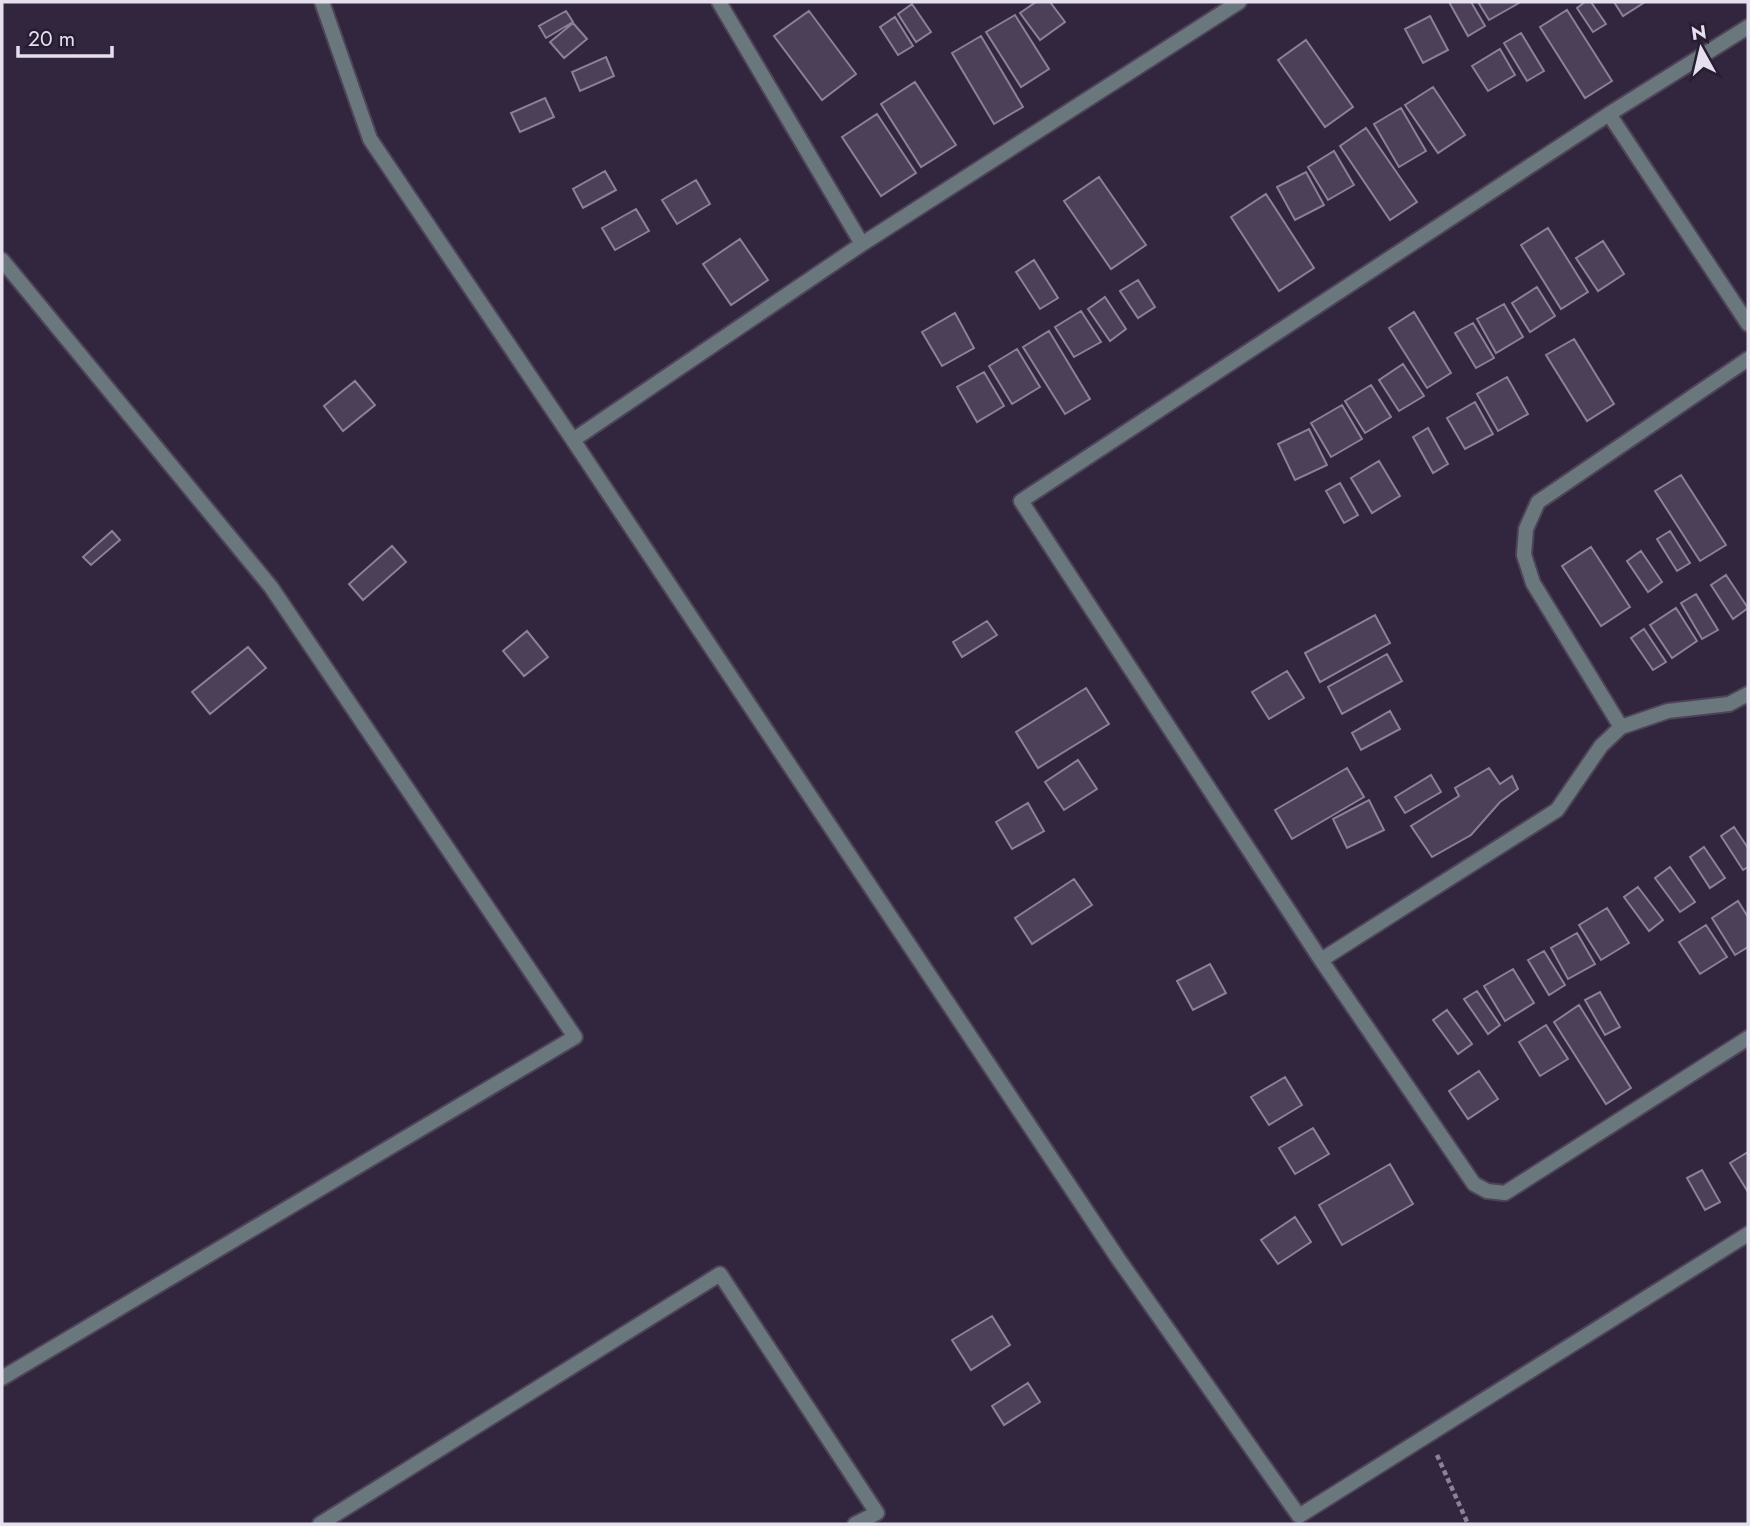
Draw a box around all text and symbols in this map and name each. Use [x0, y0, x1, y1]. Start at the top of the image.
scale bar [18, 14, 112, 58]
north arrow [1666, 14, 1736, 84]
text: N [1689, 18, 1708, 47]
text: 20 m [28, 24, 75, 54]

